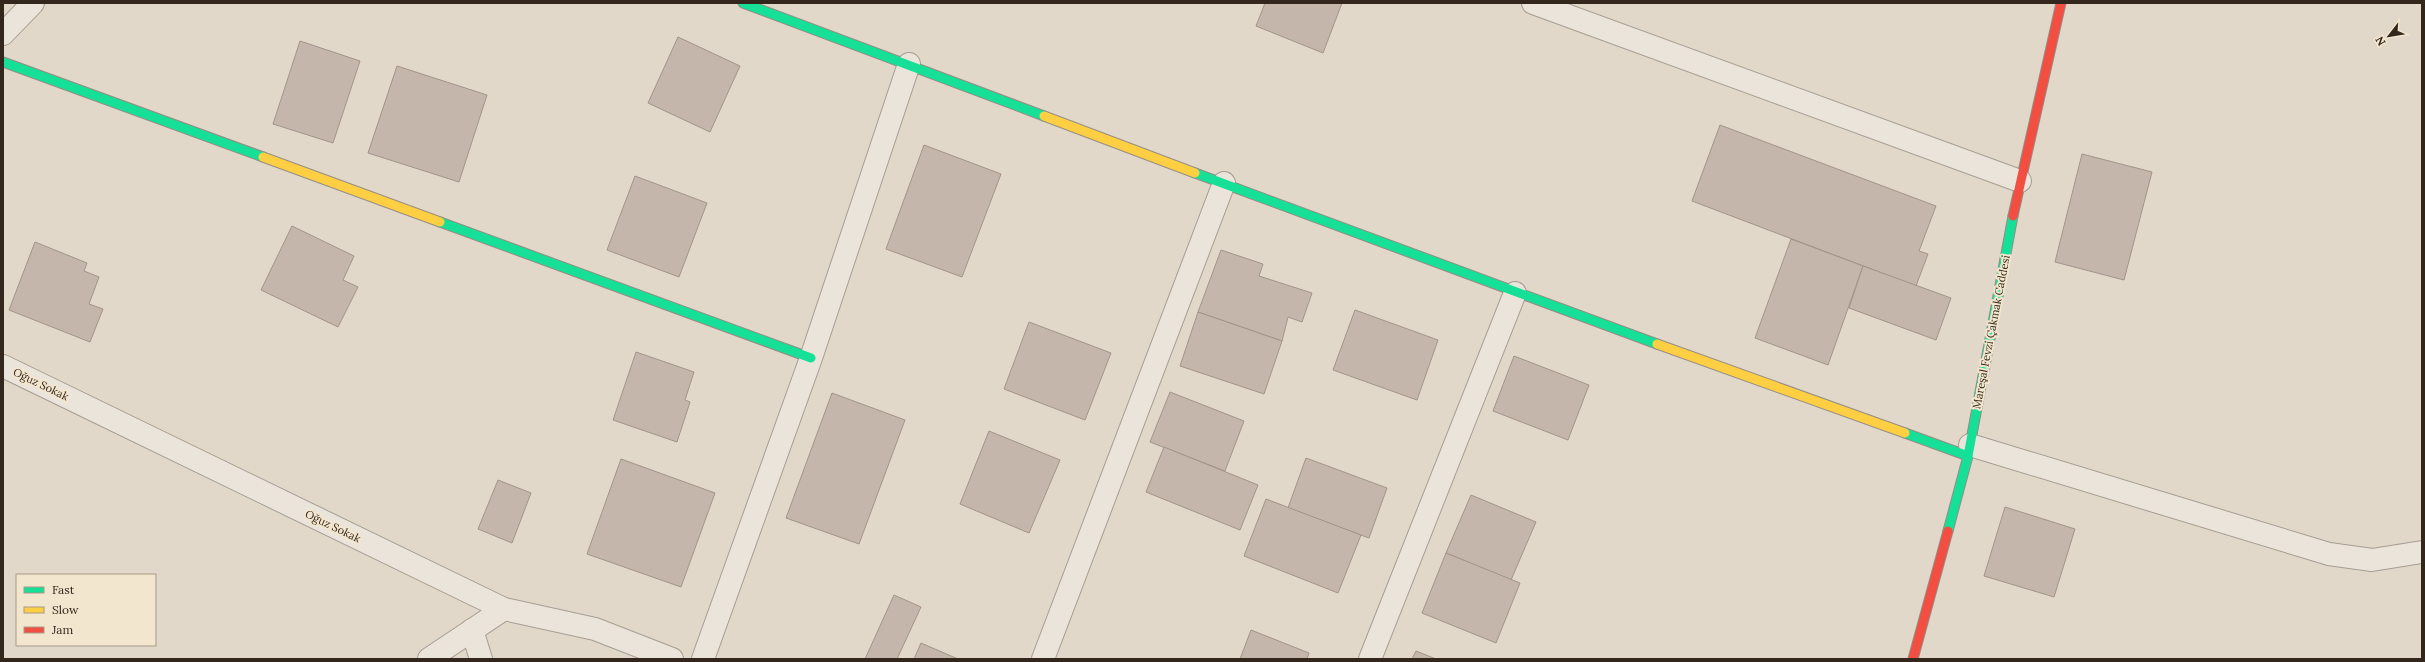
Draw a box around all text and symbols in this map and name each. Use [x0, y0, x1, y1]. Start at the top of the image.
north arrow [2369, 16, 2409, 56]
text: N [2372, 33, 2389, 48]
street label: Mareşal Fevzi Çakmak Caddesi [1969, 254, 2013, 410]
street label: Oğuz Sokak [11, 365, 71, 403]
street label: Oğuz Sokak [303, 507, 363, 545]
legend [16, 574, 156, 646]
text: Fast [52, 582, 75, 597]
text: Slow [52, 602, 79, 617]
text: Jam [51, 622, 73, 637]

